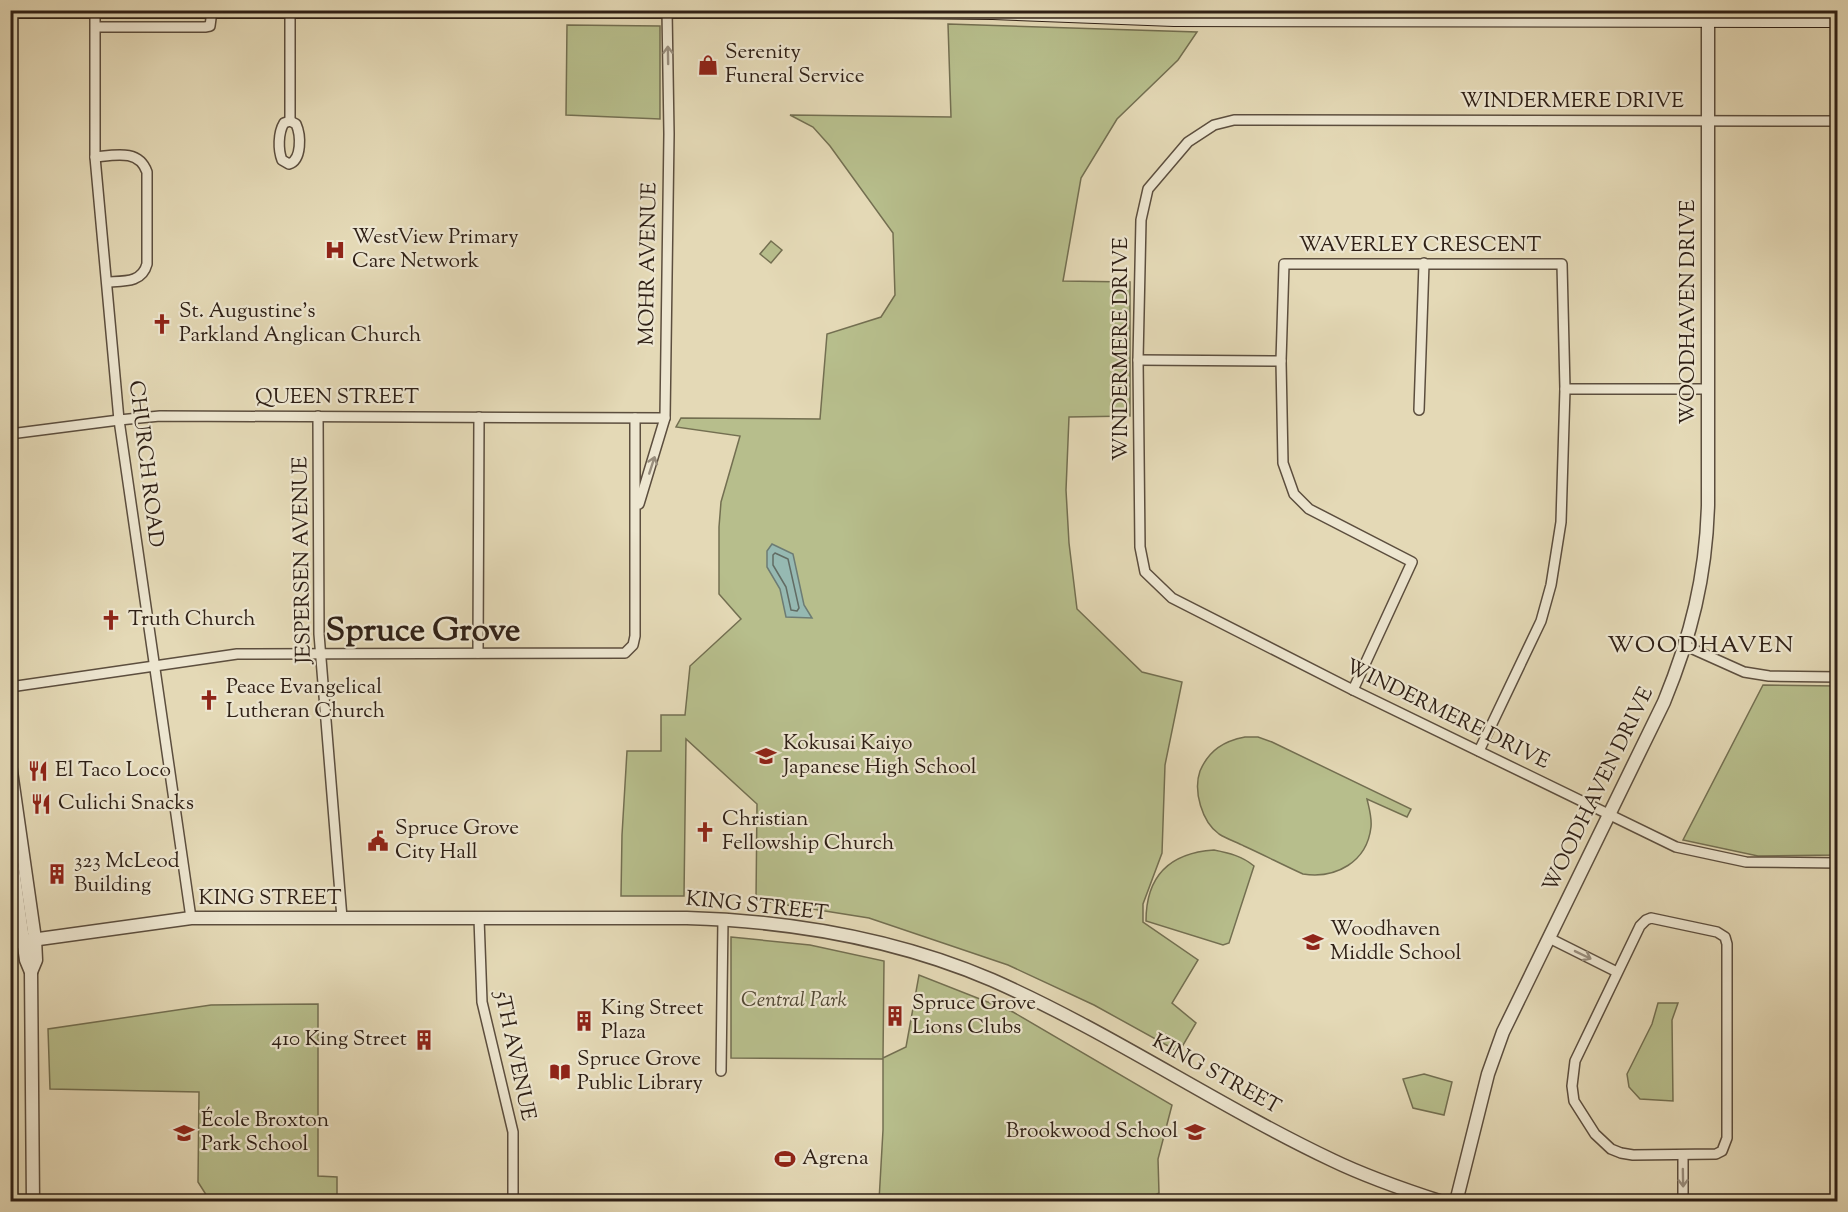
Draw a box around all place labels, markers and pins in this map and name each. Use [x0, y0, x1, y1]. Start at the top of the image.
place label: Serenity Funeral Service [725, 38, 865, 92]
shop icon: Serenity Funeral Service [696, 53, 720, 77]
place label: WestView Primary Care Network [352, 223, 519, 277]
hospital icon: WestView Primary Care Network [323, 238, 347, 262]
place label: St. Augustine’s Parkland Anglican Church [179, 297, 421, 351]
church icon: St. Augustine’s Parkland Anglican Church [150, 312, 174, 336]
place label: Truth Church [128, 605, 256, 635]
church icon: Truth Church [99, 608, 123, 632]
place label: Peace Evangelical Lutheran Church [226, 673, 385, 727]
church icon: Peace Evangelical Lutheran Church [197, 688, 221, 712]
place label: Kokusai Kaiyo Japanese High School [782, 729, 977, 783]
school or university icon: Kokusai Kaiyo Japanese High School [754, 744, 778, 768]
place label: El Taco Loco [55, 756, 171, 786]
restaurant icon: El Taco Loco [26, 759, 50, 783]
place label: Culichi Snacks [58, 789, 194, 819]
restaurant icon: Culichi Snacks [29, 792, 53, 816]
place label: Christian Fellowship Church [722, 805, 894, 859]
place label: Spruce Grove City Hall [395, 814, 519, 868]
church icon: Christian Fellowship Church [693, 820, 717, 844]
public building icon: Spruce Grove City Hall [366, 829, 390, 853]
place label: 323 McLeod Building [74, 847, 180, 901]
building icon: 323 McLeod Building [45, 862, 69, 886]
place label: Woodhaven Middle School [1330, 915, 1461, 969]
school or university icon: Woodhaven Middle School [1301, 930, 1325, 954]
place label: Spruce Grove Lions Clubs [912, 989, 1036, 1043]
place label: King Street Plaza [601, 994, 703, 1048]
building icon: Spruce Grove Lions Clubs [883, 1004, 907, 1028]
building icon: King Street Plaza [572, 1009, 596, 1033]
place label: 410 King Street [272, 1025, 407, 1055]
building icon: 410 King Street [412, 1028, 436, 1052]
place label: Spruce Grove Public Library [577, 1045, 704, 1099]
library icon: Spruce Grove Public Library [548, 1060, 572, 1084]
place label: École Broxton Park School [201, 1106, 329, 1160]
place label: Brookwood School [1006, 1117, 1178, 1147]
school or university icon: Brookwood School [1183, 1120, 1207, 1144]
school or university icon: École Broxton Park School [172, 1121, 196, 1145]
place label: Agrena [802, 1144, 869, 1174]
sports icon: Agrena [773, 1147, 797, 1171]

